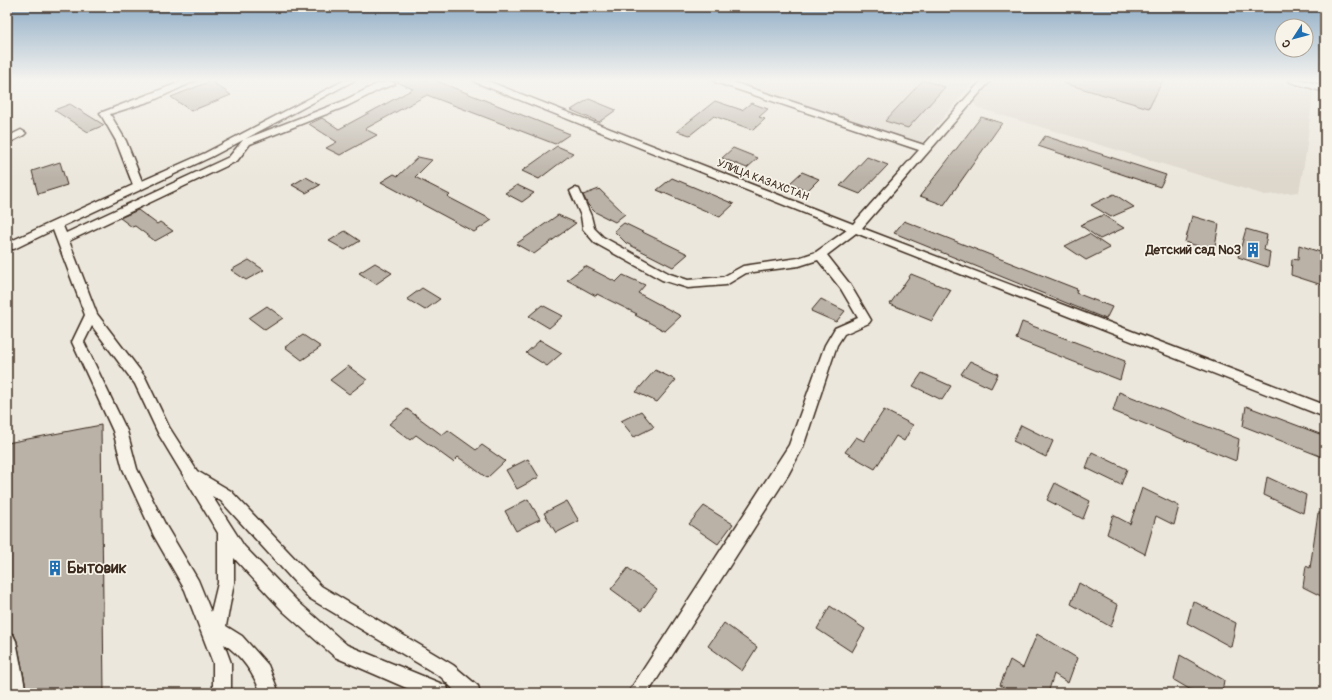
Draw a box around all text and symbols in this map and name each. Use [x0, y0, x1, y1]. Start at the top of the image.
north arrow [1274, 18, 1314, 58]
text: С [1279, 37, 1294, 50]
street label: УЛИЦА КАЗАХСТАН [715, 157, 811, 204]
building icon: Детский сад №3 [1244, 241, 1262, 259]
place label: Детский сад №3 [1145, 242, 1241, 258]
place label: Бытовик [67, 558, 127, 578]
building icon: Бытовик [46, 559, 64, 577]

